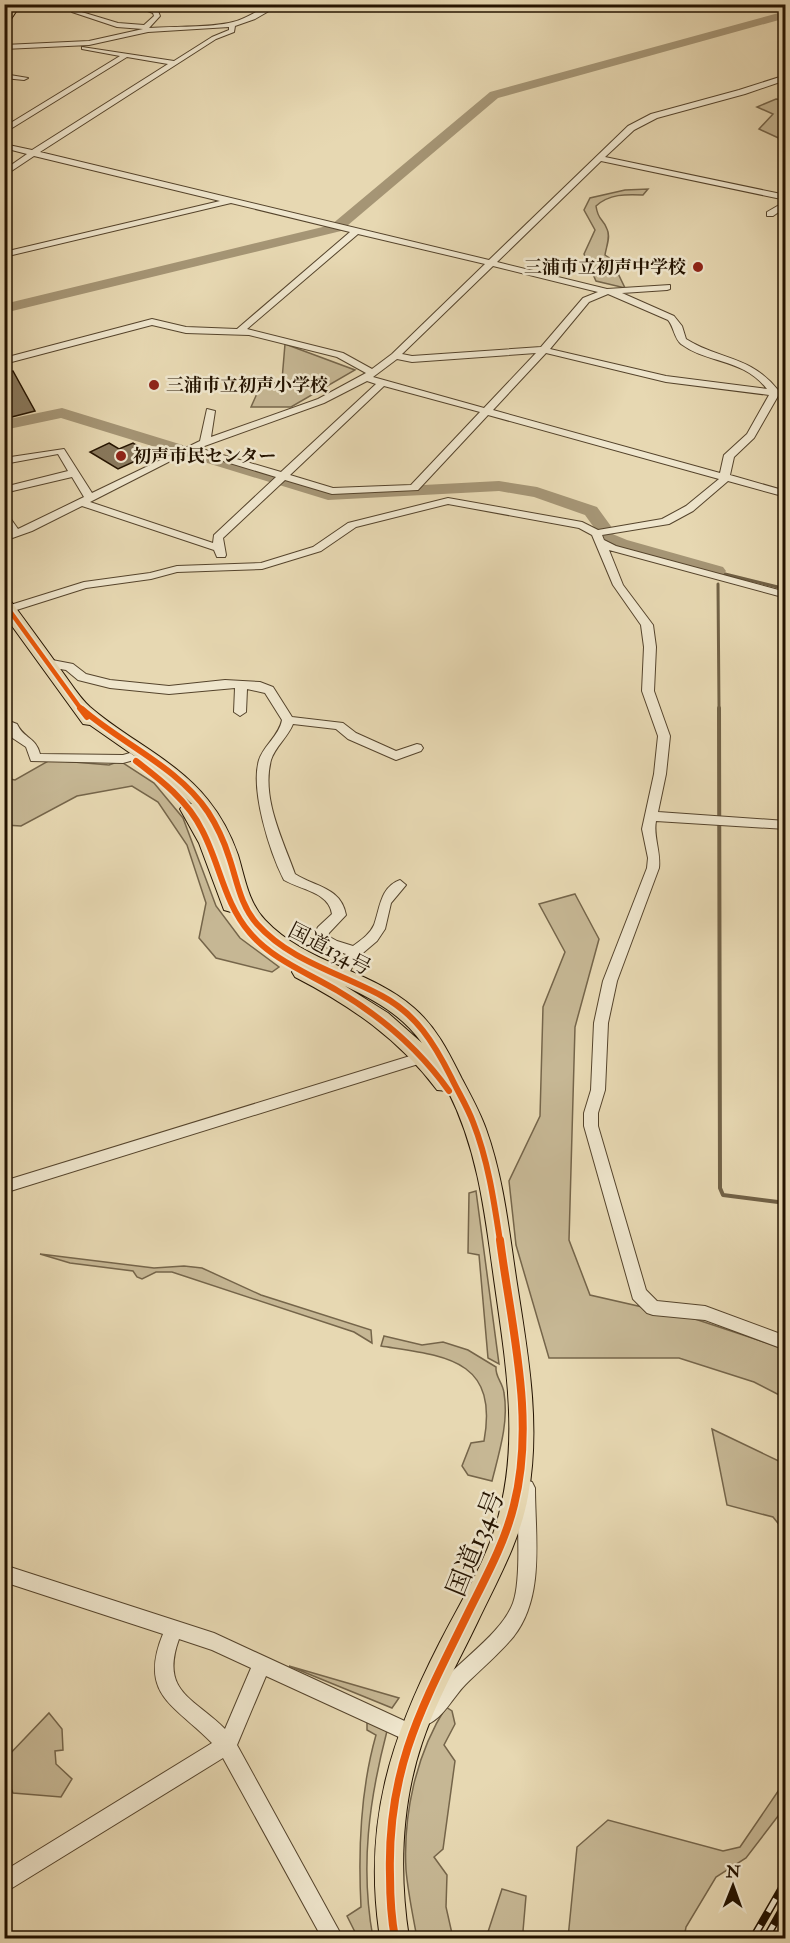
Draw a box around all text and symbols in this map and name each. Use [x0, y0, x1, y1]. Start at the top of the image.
place label: 三浦市立初声中学校 [524, 256, 686, 279]
marker: 三浦市立初声中学校 [691, 260, 705, 274]
place label: 三浦市立初声小学校 [166, 374, 328, 397]
marker: 三浦市立初声小学校 [147, 378, 161, 392]
place label: 初声市民センター [133, 445, 276, 468]
marker: 初声市民センター [114, 449, 128, 463]
street label: 国道134号 [284, 917, 376, 982]
street label: 国道134号 [440, 1486, 512, 1601]
north arrow [703, 1856, 763, 1916]
text: N [725, 1862, 741, 1882]

